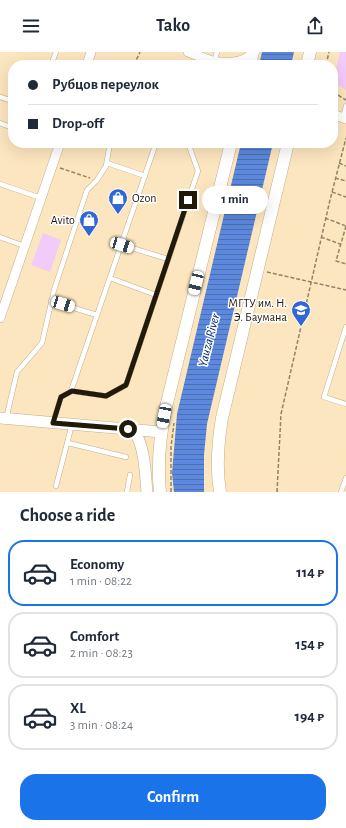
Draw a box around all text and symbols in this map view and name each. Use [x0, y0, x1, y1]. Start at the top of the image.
icon: menu [20, 15, 42, 37]
icon: share [304, 15, 326, 37]
text: Tako [156, 17, 190, 35]
text: Рубцов переулок [52, 77, 159, 92]
text: Drop-off [52, 116, 104, 131]
callout: 1 min [202, 186, 268, 214]
shop icon: Ozon [107, 187, 129, 215]
route end [179, 191, 197, 209]
place label: Ozon [132, 192, 156, 204]
text: 1 min [221, 193, 249, 206]
shop icon: Avito [78, 209, 100, 237]
place label: Avito [51, 214, 75, 226]
car [109, 236, 135, 254]
car [187, 270, 205, 296]
car [50, 295, 76, 313]
place label: МГТУ им. Н. Э. Баумана [228, 297, 288, 324]
school or university icon: МГТУ им. Н. Э. Баумана [290, 299, 312, 327]
water label: Yauza River [197, 312, 223, 368]
car [156, 403, 172, 429]
route start [119, 420, 137, 438]
text: Choose a ride [20, 507, 115, 525]
icon: car [22, 555, 58, 591]
text: Economy [70, 557, 124, 572]
text: 114 ₽ [296, 565, 324, 580]
text: 1 min · 08:22 [70, 575, 132, 588]
icon: car [22, 627, 58, 663]
text: Comfort [70, 629, 119, 644]
text: 154 ₽ [295, 637, 324, 652]
text: 2 min · 08:23 [70, 647, 133, 660]
icon: car [22, 699, 58, 735]
text: XL [70, 701, 86, 716]
text: 194 ₽ [295, 709, 324, 724]
text: 3 min · 08:24 [70, 719, 133, 732]
button: Confirm [20, 774, 326, 820]

